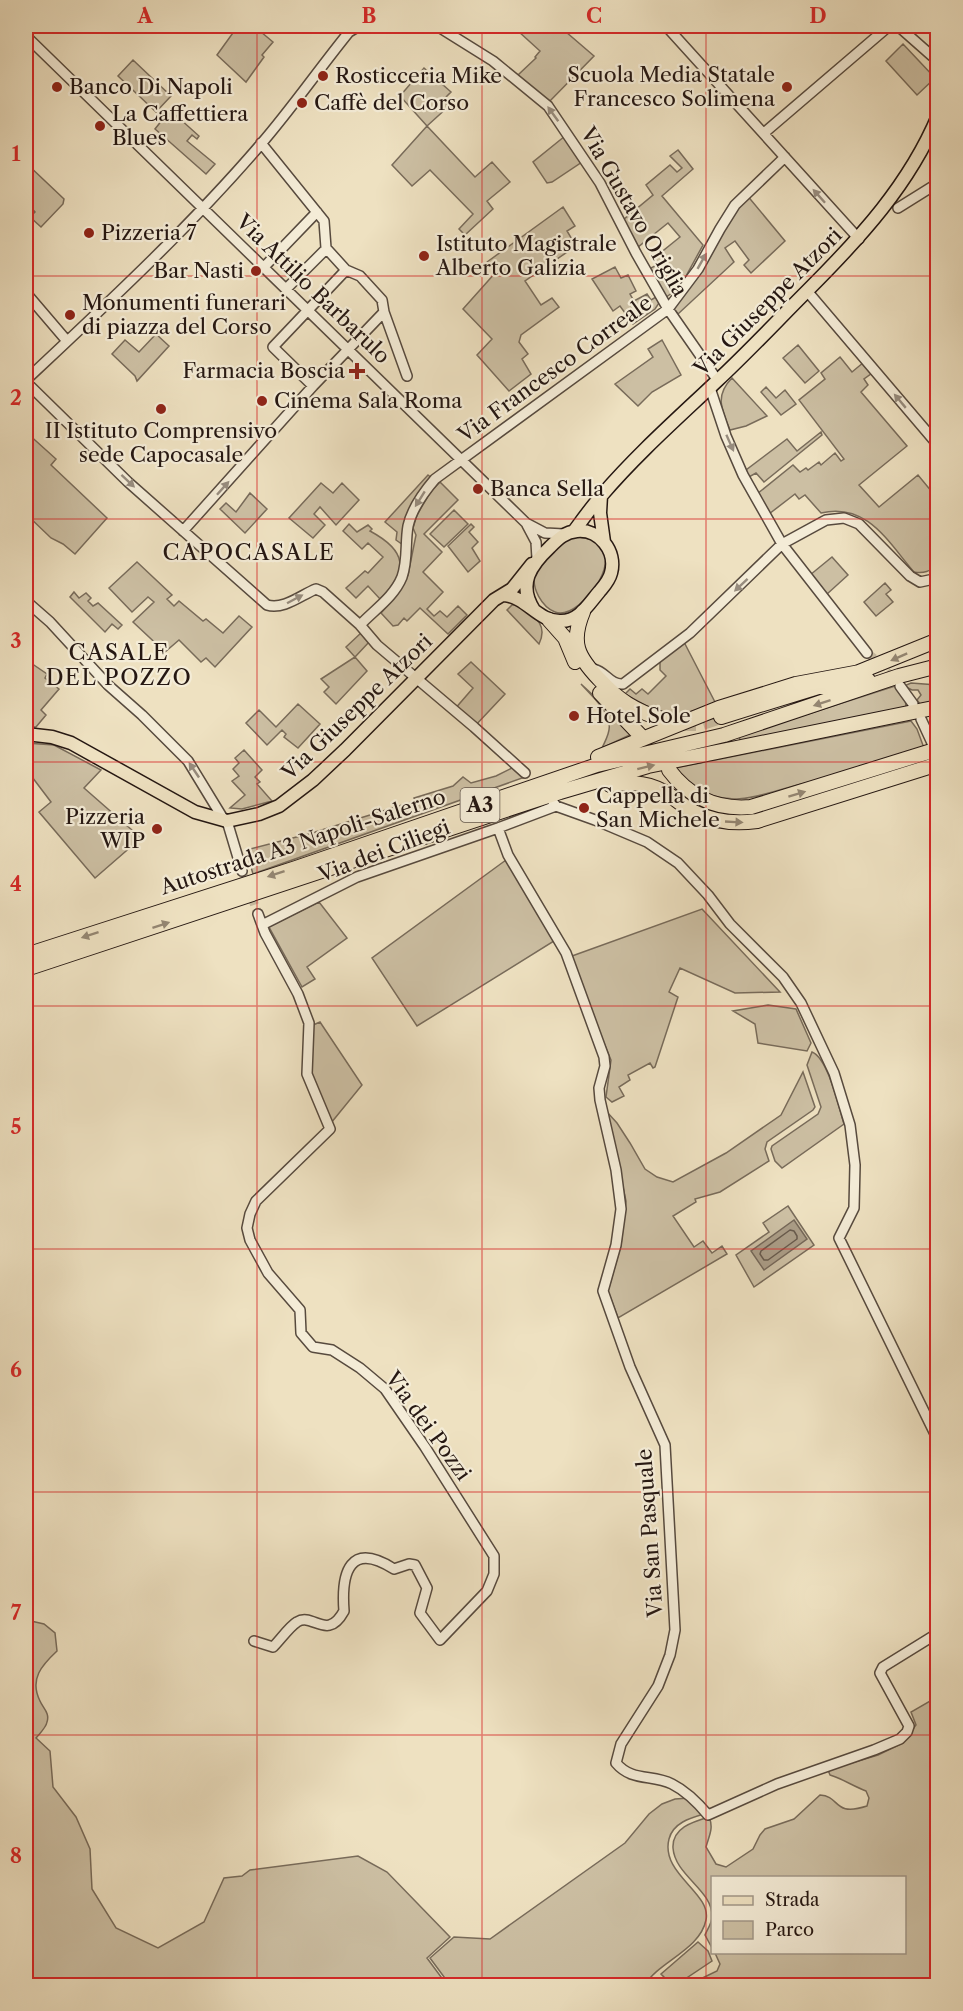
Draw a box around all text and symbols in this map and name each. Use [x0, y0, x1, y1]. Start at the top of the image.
text: A [136, 4, 153, 28]
text: B [362, 4, 377, 28]
text: C [586, 4, 602, 28]
text: D [809, 4, 827, 28]
place label: Scuola Media Statale Francesco Solimena [567, 62, 776, 111]
place label: Rosticceria Mike [335, 63, 502, 88]
marker: Rosticceria Mike [316, 69, 330, 83]
place label: Banco Di Napoli [69, 74, 233, 99]
marker: Banco Di Napoli [50, 80, 64, 94]
marker: Scuola Media Statale Francesco Solimena [780, 80, 794, 94]
place label: Caffè del Corso [314, 90, 469, 115]
marker: Caffè del Corso [295, 96, 309, 110]
place label: La Caffettiera Blues [112, 101, 249, 150]
one-way arrow [548, 106, 560, 121]
marker: La Caffettiera Blues [93, 119, 107, 133]
street label: Via Gustavo Origlia [575, 122, 694, 302]
text: 1 [12, 142, 21, 166]
one-way arrow [812, 188, 826, 203]
street label: Via Attilio Barbarulo [231, 208, 395, 368]
place label: Pizzeria 7 [101, 220, 197, 245]
street label: Via Giuseppe Atzori [688, 222, 847, 382]
marker: Pizzeria 7 [82, 226, 96, 240]
place label: Istituto Magistrale Alberto Galizia [435, 231, 617, 280]
marker: Istituto Magistrale Alberto Galizia [417, 249, 431, 263]
one-way arrow [697, 253, 708, 269]
place label: Bar Nasti [154, 258, 244, 283]
marker: Bar Nasti [249, 264, 263, 278]
place label: Monumenti funerari di piazza del Corso [82, 290, 286, 339]
street label: Via Francesco Correale [452, 290, 656, 448]
marker: Monumenti funerari di piazza del Corso [63, 308, 77, 322]
place label: Farmacia Boscia [183, 358, 346, 383]
marker: Farmacia Boscia [350, 364, 364, 378]
text: 2 [10, 386, 22, 410]
place label: Cinema Sala Roma [274, 388, 463, 413]
marker: Cinema Sala Roma [255, 394, 269, 408]
one-way arrow [894, 394, 907, 409]
marker: II Istituto Comprensivo sede Capocasale [154, 402, 168, 416]
place label: II Istituto Comprensivo sede Capocasale [45, 418, 277, 467]
one-way arrow [725, 434, 734, 451]
one-way arrow [120, 474, 135, 487]
place label: Banca Sella [490, 476, 605, 501]
one-way arrow [216, 480, 230, 495]
marker: Banca Sella [471, 482, 485, 496]
one-way arrow [415, 490, 426, 507]
district label: CAPOCASALE [162, 539, 336, 566]
one-way arrow [733, 578, 748, 592]
one-way arrow [287, 594, 304, 604]
street label: Via Giuseppe Atzori [276, 628, 437, 786]
text: 3 [10, 629, 22, 653]
district label: CASALE DEL POZZO [46, 639, 192, 691]
one-way arrow [890, 652, 908, 662]
one-way arrow [813, 698, 831, 708]
place label: Hotel Sole [586, 703, 691, 728]
marker: Hotel Sole [567, 709, 581, 723]
one-way arrow [637, 762, 655, 772]
one-way arrow [188, 763, 200, 779]
place label: Cappella di San Michele [596, 783, 720, 832]
street label: Autostrada A3 Napoli-Salerno [156, 784, 449, 900]
road number: A3 [460, 788, 500, 822]
one-way arrow [788, 789, 806, 798]
marker: Cappella di San Michele [577, 801, 591, 815]
place label: Pizzeria WIP [65, 804, 146, 853]
street label: Via dei Ciliegi [314, 814, 453, 887]
one-way arrow [725, 817, 744, 826]
marker: Pizzeria WIP [150, 822, 164, 836]
one-way arrow [267, 870, 285, 879]
text: 4 [10, 872, 22, 896]
one-way arrow [152, 920, 170, 930]
one-way arrow [81, 930, 99, 940]
text: 5 [10, 1115, 22, 1139]
text: 6 [10, 1358, 22, 1382]
street label: Via dei Pozzi [380, 1365, 476, 1485]
street label: Via San Pasquale [631, 1448, 668, 1619]
text: 7 [11, 1601, 22, 1625]
text: 8 [10, 1844, 22, 1868]
legend [711, 1876, 906, 1954]
text: Strada [765, 1889, 820, 1911]
text: Parco [765, 1919, 814, 1941]

